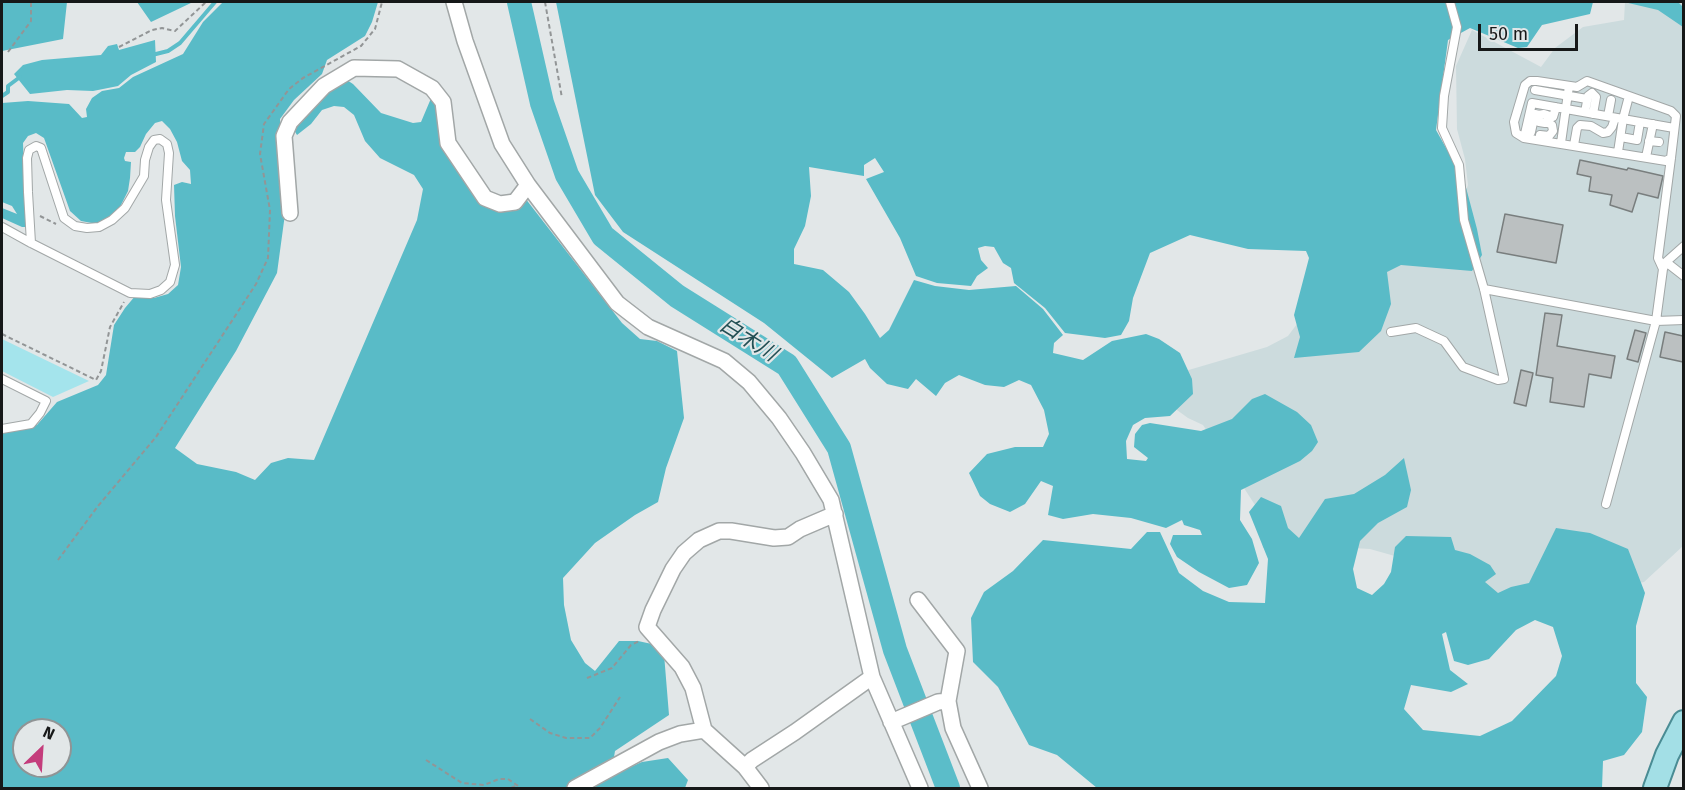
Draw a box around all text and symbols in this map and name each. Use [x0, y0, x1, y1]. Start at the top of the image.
scale bar [1481, 12, 1582, 50]
text: 50 m [1489, 23, 1528, 45]
water label: 白木川 [715, 313, 781, 367]
north arrow [12, 718, 72, 778]
text: N [40, 722, 58, 744]

